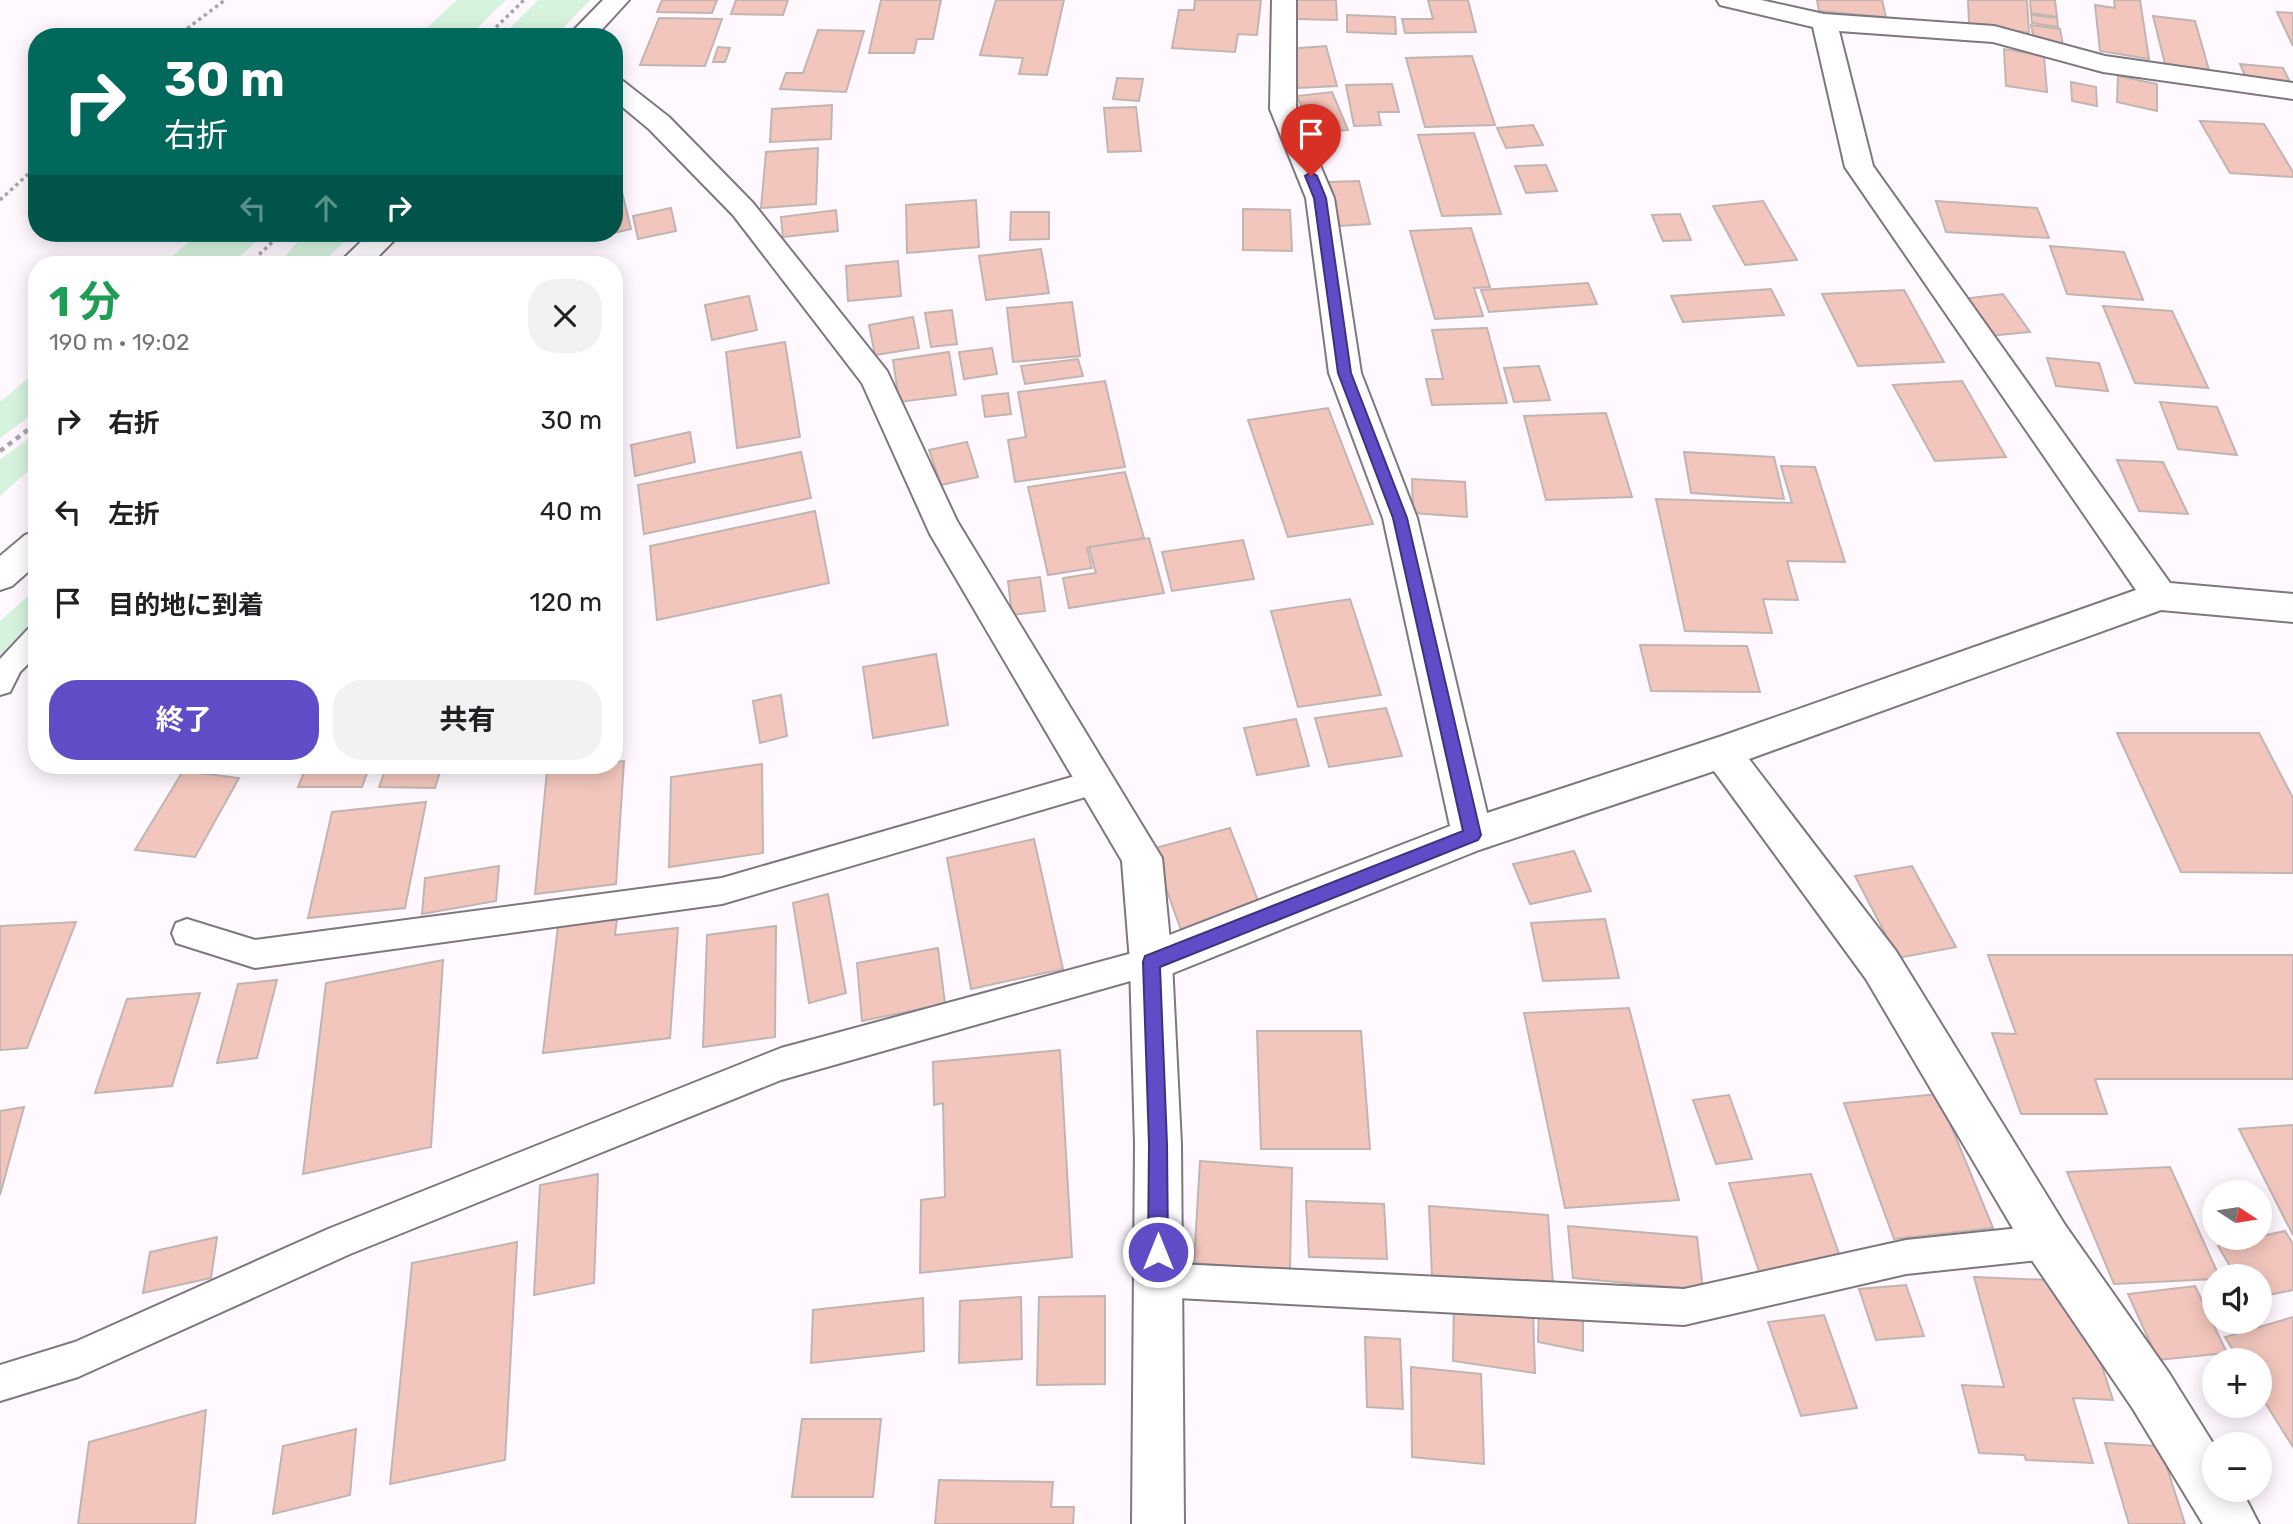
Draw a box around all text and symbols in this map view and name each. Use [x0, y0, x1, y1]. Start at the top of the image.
text: 30 m [164, 50, 285, 108]
icon: right [49, 56, 140, 147]
pin [1281, 104, 1341, 176]
icon: arrive [1292, 115, 1330, 153]
text: 右折 [164, 116, 228, 154]
icon: left [234, 189, 272, 227]
icon: ahead [307, 189, 345, 227]
icon: right [380, 189, 418, 227]
text: 1 分 [49, 277, 121, 327]
button: close [528, 279, 602, 353]
text: 190 m · 19:02 [49, 328, 190, 356]
icon: right [49, 402, 87, 440]
text: 30 m [540, 405, 602, 436]
text: 右折 [108, 408, 160, 439]
icon: left [49, 493, 87, 531]
text: 40 m [540, 496, 602, 527]
text: 左折 [108, 499, 160, 530]
icon: arrive [49, 584, 87, 622]
text: 120 m [530, 587, 602, 618]
text: 目的地に到着 [108, 590, 264, 621]
button: 終了 [49, 680, 319, 760]
button: 共有 [333, 680, 602, 760]
north arrow [2202, 1180, 2272, 1250]
map controls [2202, 1180, 2272, 1502]
position arrow [1121, 1215, 1195, 1289]
button: sound [2202, 1264, 2272, 1334]
button: + [2202, 1348, 2272, 1418]
button: − [2202, 1432, 2272, 1502]

